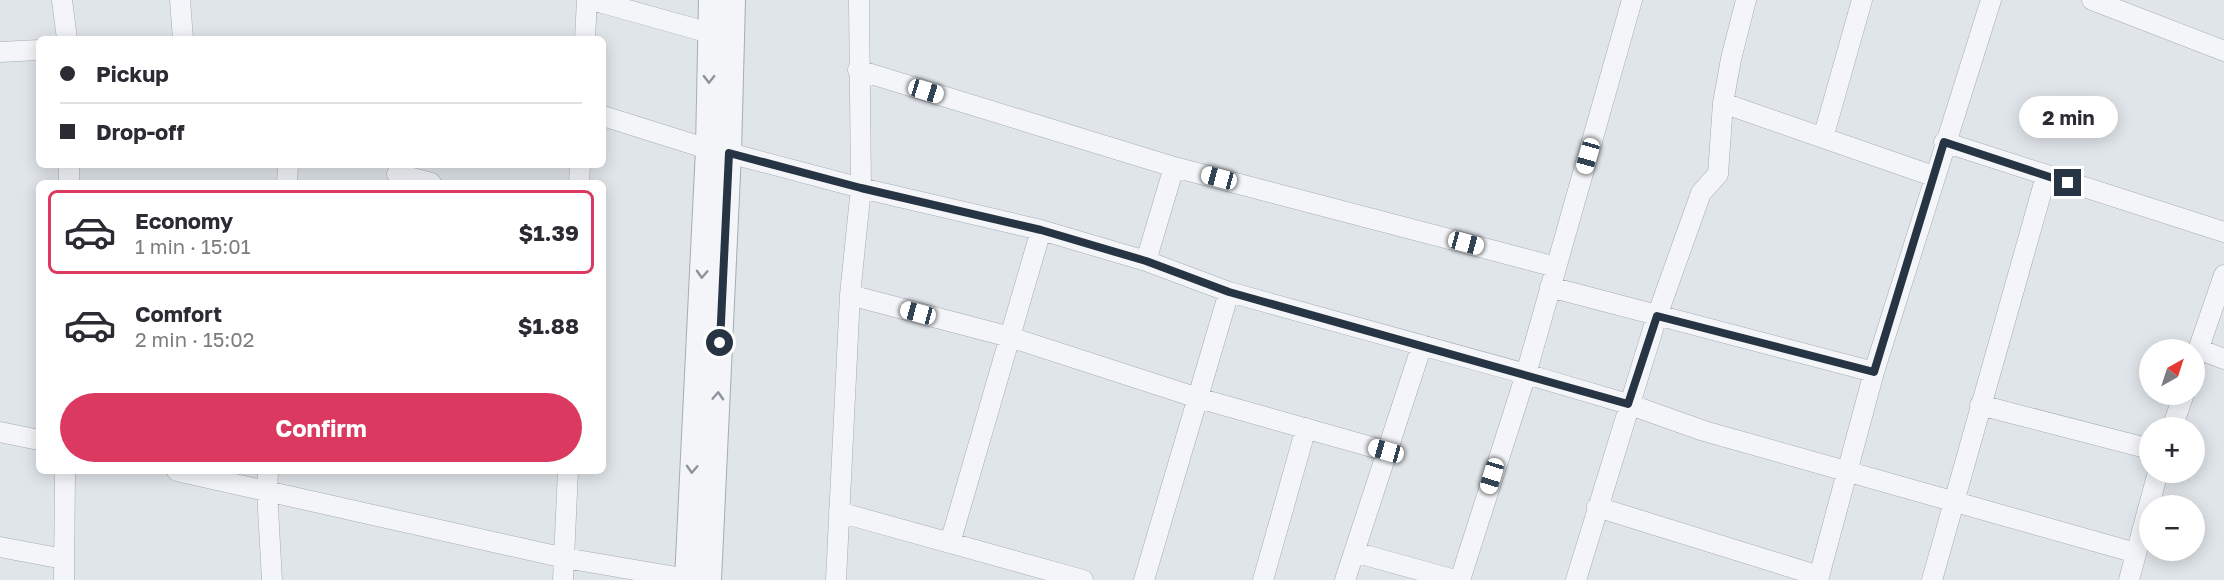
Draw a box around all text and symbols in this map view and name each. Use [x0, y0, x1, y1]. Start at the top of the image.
text: Pickup [96, 60, 169, 87]
one-way arrow [703, 75, 715, 84]
car [906, 77, 946, 105]
callout: 2 min [2018, 96, 2118, 138]
text: 2 min [2042, 105, 2095, 129]
text: Drop-off [96, 118, 185, 145]
car [1574, 136, 1602, 176]
car [1199, 165, 1239, 191]
route end [2054, 169, 2081, 196]
icon: car [63, 205, 117, 259]
text: Economy [135, 207, 233, 234]
text: $1.39 [518, 219, 579, 246]
car [1446, 230, 1486, 256]
text: 1 min · 15:01 [135, 234, 250, 258]
one-way arrow [695, 270, 708, 279]
icon: car [63, 298, 117, 352]
text: Comfort [135, 300, 222, 327]
car [898, 300, 938, 326]
text: $1.88 [518, 312, 579, 339]
text: 2 min · 15:02 [135, 327, 254, 351]
route start [706, 329, 733, 356]
north arrow [2139, 339, 2205, 405]
map controls [2139, 339, 2205, 561]
one-way arrow [711, 391, 724, 400]
button: Confirm [60, 393, 582, 462]
button: + [2139, 417, 2205, 483]
car [1366, 437, 1406, 465]
car [1478, 456, 1506, 496]
one-way arrow [686, 465, 699, 474]
button: − [2139, 495, 2205, 561]

